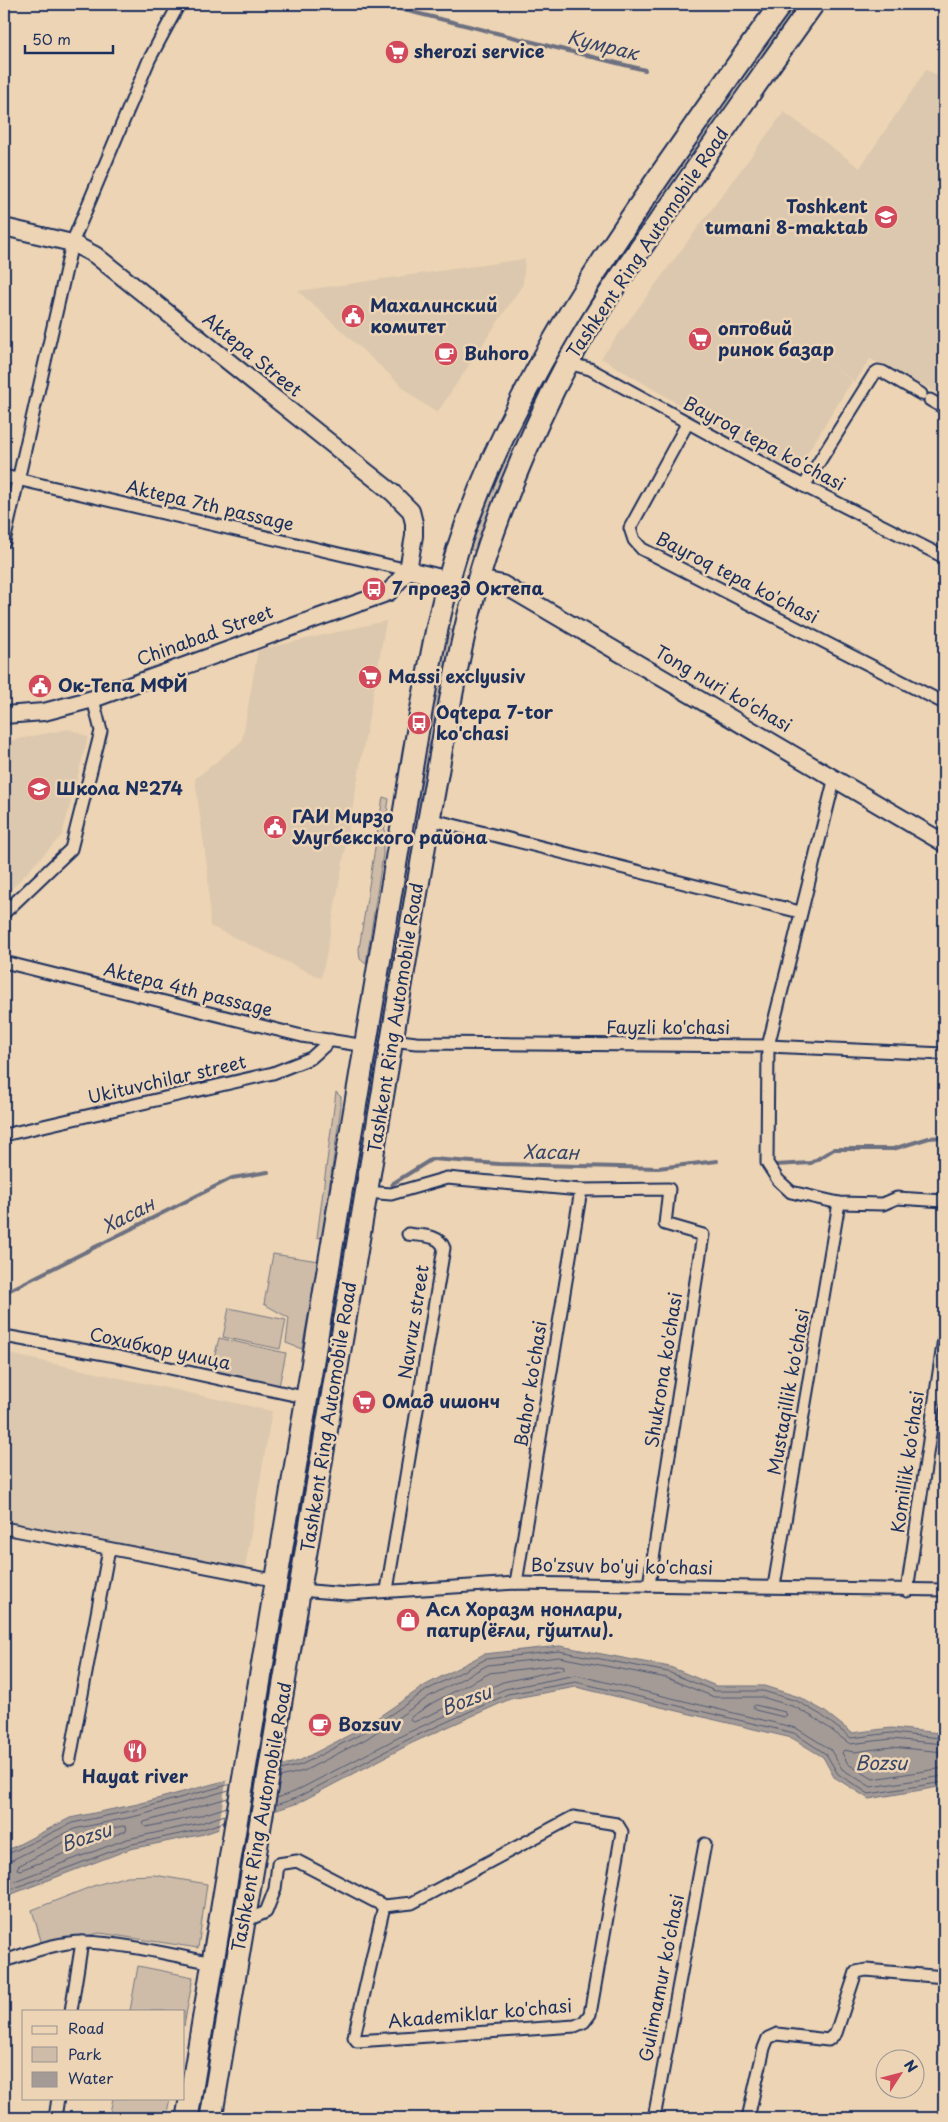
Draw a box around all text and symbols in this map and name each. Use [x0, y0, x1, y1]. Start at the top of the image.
scale bar [25, 22, 112, 54]
water label: Кумрак [565, 22, 643, 67]
text: 50 m [32, 27, 71, 50]
place label: sherozi service [414, 37, 545, 64]
supermarket icon: sherozi service [384, 39, 410, 65]
street label: Tashkent Ring Automobile Road [559, 121, 734, 363]
place label: Toshkent tumani 8-maktab [705, 192, 868, 240]
school or university icon: Toshkent tumani 8-maktab [873, 204, 899, 230]
place label: Махалинский комитет [370, 291, 497, 339]
public building icon: Махалинский комитет [340, 303, 366, 329]
street label: Aktepa Street [197, 305, 309, 402]
place label: оптовий ринок базар [718, 314, 834, 362]
supermarket icon: оптовий ринок базар [687, 326, 713, 352]
place label: Buhoro [464, 339, 529, 366]
cafe icon: Buhoro [433, 341, 459, 367]
street label: Bayroq tepa koʻchasi [679, 389, 850, 497]
street label: Aktepa 7th passage [124, 472, 297, 537]
street label: Bayroq tepa ko'chasi [652, 524, 824, 629]
place label: 7 проезд Октепа [392, 574, 545, 601]
bus stop icon: 7 проезд Октепа [361, 576, 387, 602]
street label: Chinabad Street [132, 597, 277, 672]
street label: Tong nuri ko'chasi [650, 637, 797, 738]
place label: Massi exclyusiv [388, 662, 525, 689]
supermarket icon: Massi exclyusiv [357, 664, 383, 690]
place label: Ок-Тепа МФЙ [58, 671, 188, 698]
public building icon: Ок-Тепа МФЙ [27, 673, 53, 699]
place label: Oqtepa 7-tor ko'chasi [436, 698, 554, 746]
bus stop icon: Oqtepa 7-tor ko'chasi [406, 710, 432, 736]
place label: Школа №274 [56, 774, 183, 801]
school or university icon: Школа №274 [26, 776, 52, 802]
place label: ГАИ Мирзо Улугбекского района [292, 802, 488, 850]
public building icon: ГАИ Мирзо Улугбекского района [262, 814, 288, 840]
street label: Tashkent Ring Automobile Road [360, 881, 429, 1155]
street label: Aktepa 4th passage [101, 955, 276, 1023]
street label: Fayzli ko'chasi [606, 1013, 730, 1040]
street label: Ukituvchilar street [85, 1047, 249, 1110]
water label: Хасан [523, 1137, 581, 1166]
water label: Хасан [96, 1188, 160, 1239]
street label: Navruz street [390, 1263, 435, 1381]
street label: Tashkent Ring Automobile Road [293, 1280, 362, 1554]
street label: Shukrona ko'chasi [637, 1290, 688, 1449]
street label: Mustaqillik ko'chasi [760, 1306, 815, 1477]
street label: Сохибкор улица [87, 1319, 234, 1376]
street label: Bahor ko'chasi [506, 1319, 553, 1449]
place label: Омад ишонч [382, 1387, 500, 1414]
supermarket icon: Омад ишонч [351, 1389, 377, 1415]
street label: Komillik ko'chasi [883, 1389, 930, 1535]
street label: Bo'zsuv bo'yi ko'chasi [531, 1550, 713, 1581]
place label: Асл Хоразм нонлари, патир(ёғли, гўштли). [426, 1595, 623, 1643]
shop icon: Асл Хоразм нонлари, патир(ёғли, гўштли). [395, 1607, 421, 1633]
water label: Bozsu [436, 1676, 497, 1721]
street label: Tashkent Ring Automobile Road [223, 1680, 298, 1954]
place label: Bozsuv [338, 1710, 402, 1737]
cafe icon: Bozsuv [307, 1712, 333, 1738]
restaurant icon: Hayat river [122, 1738, 148, 1764]
water label: Bozsu [855, 1748, 909, 1776]
place label: Hayat river [82, 1762, 189, 1789]
water label: Bozsu [57, 1814, 117, 1858]
street label: Gulimamur ko'chasi [631, 1892, 690, 2064]
street label: Akademiklar ko'chasi [387, 1991, 573, 2034]
legend [22, 2010, 185, 2100]
text: Road [68, 2016, 104, 2039]
text: Park [68, 2042, 102, 2065]
north arrow [876, 2050, 926, 2100]
text: N [899, 2055, 923, 2077]
text: Water [68, 2066, 113, 2089]

